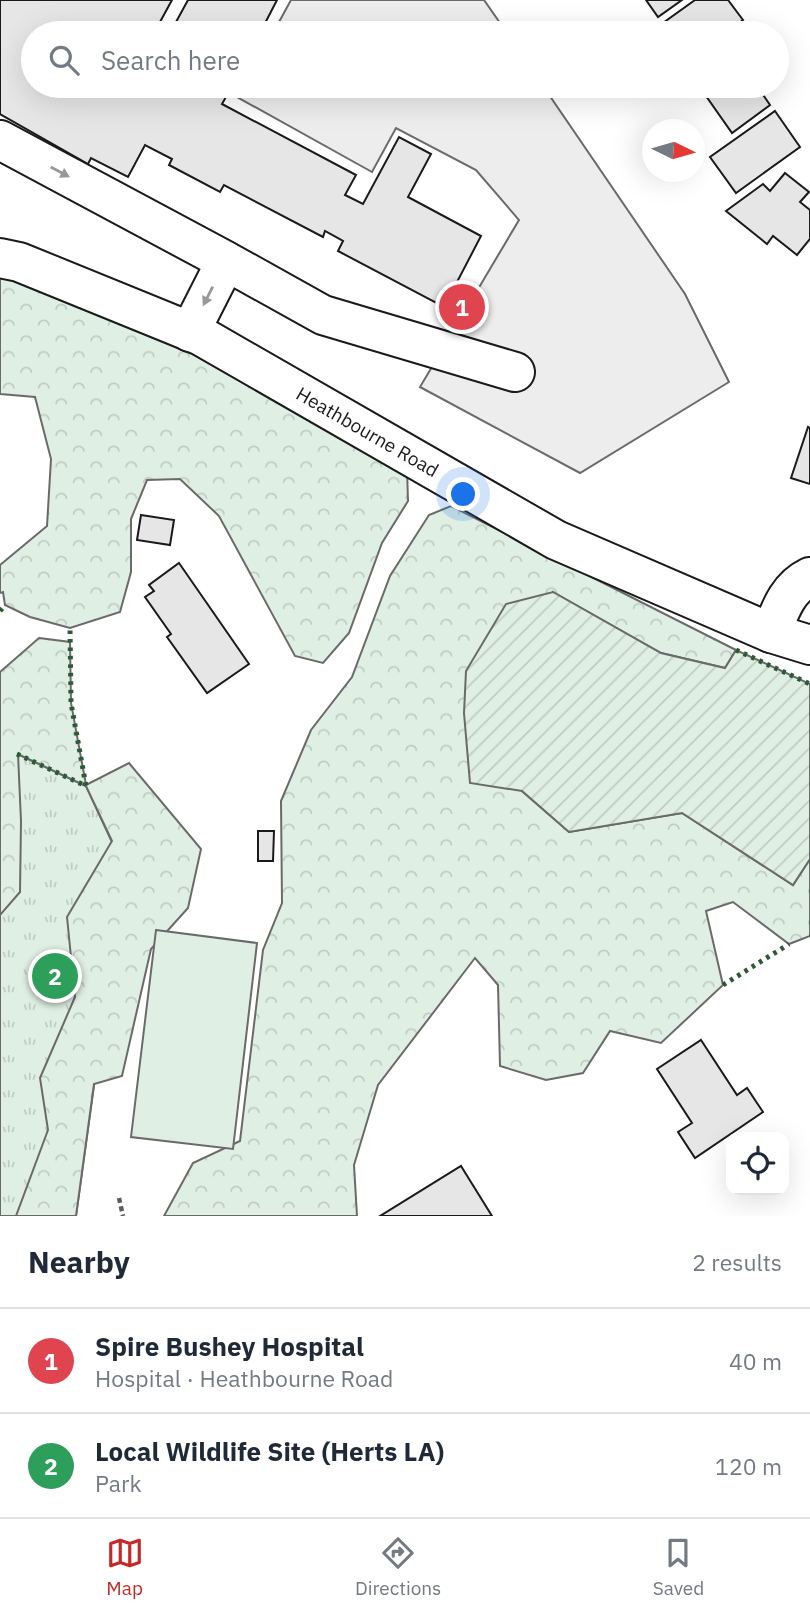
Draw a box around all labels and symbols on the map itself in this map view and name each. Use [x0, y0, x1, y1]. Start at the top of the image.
north arrow [642, 119, 705, 182]
one-way arrow [51, 166, 70, 178]
pin: 1 [439, 281, 485, 333]
one-way arrow [202, 286, 213, 306]
street label: Heathbourne Road [292, 381, 443, 482]
your location [446, 477, 480, 511]
pin: 2 [32, 950, 78, 1002]

